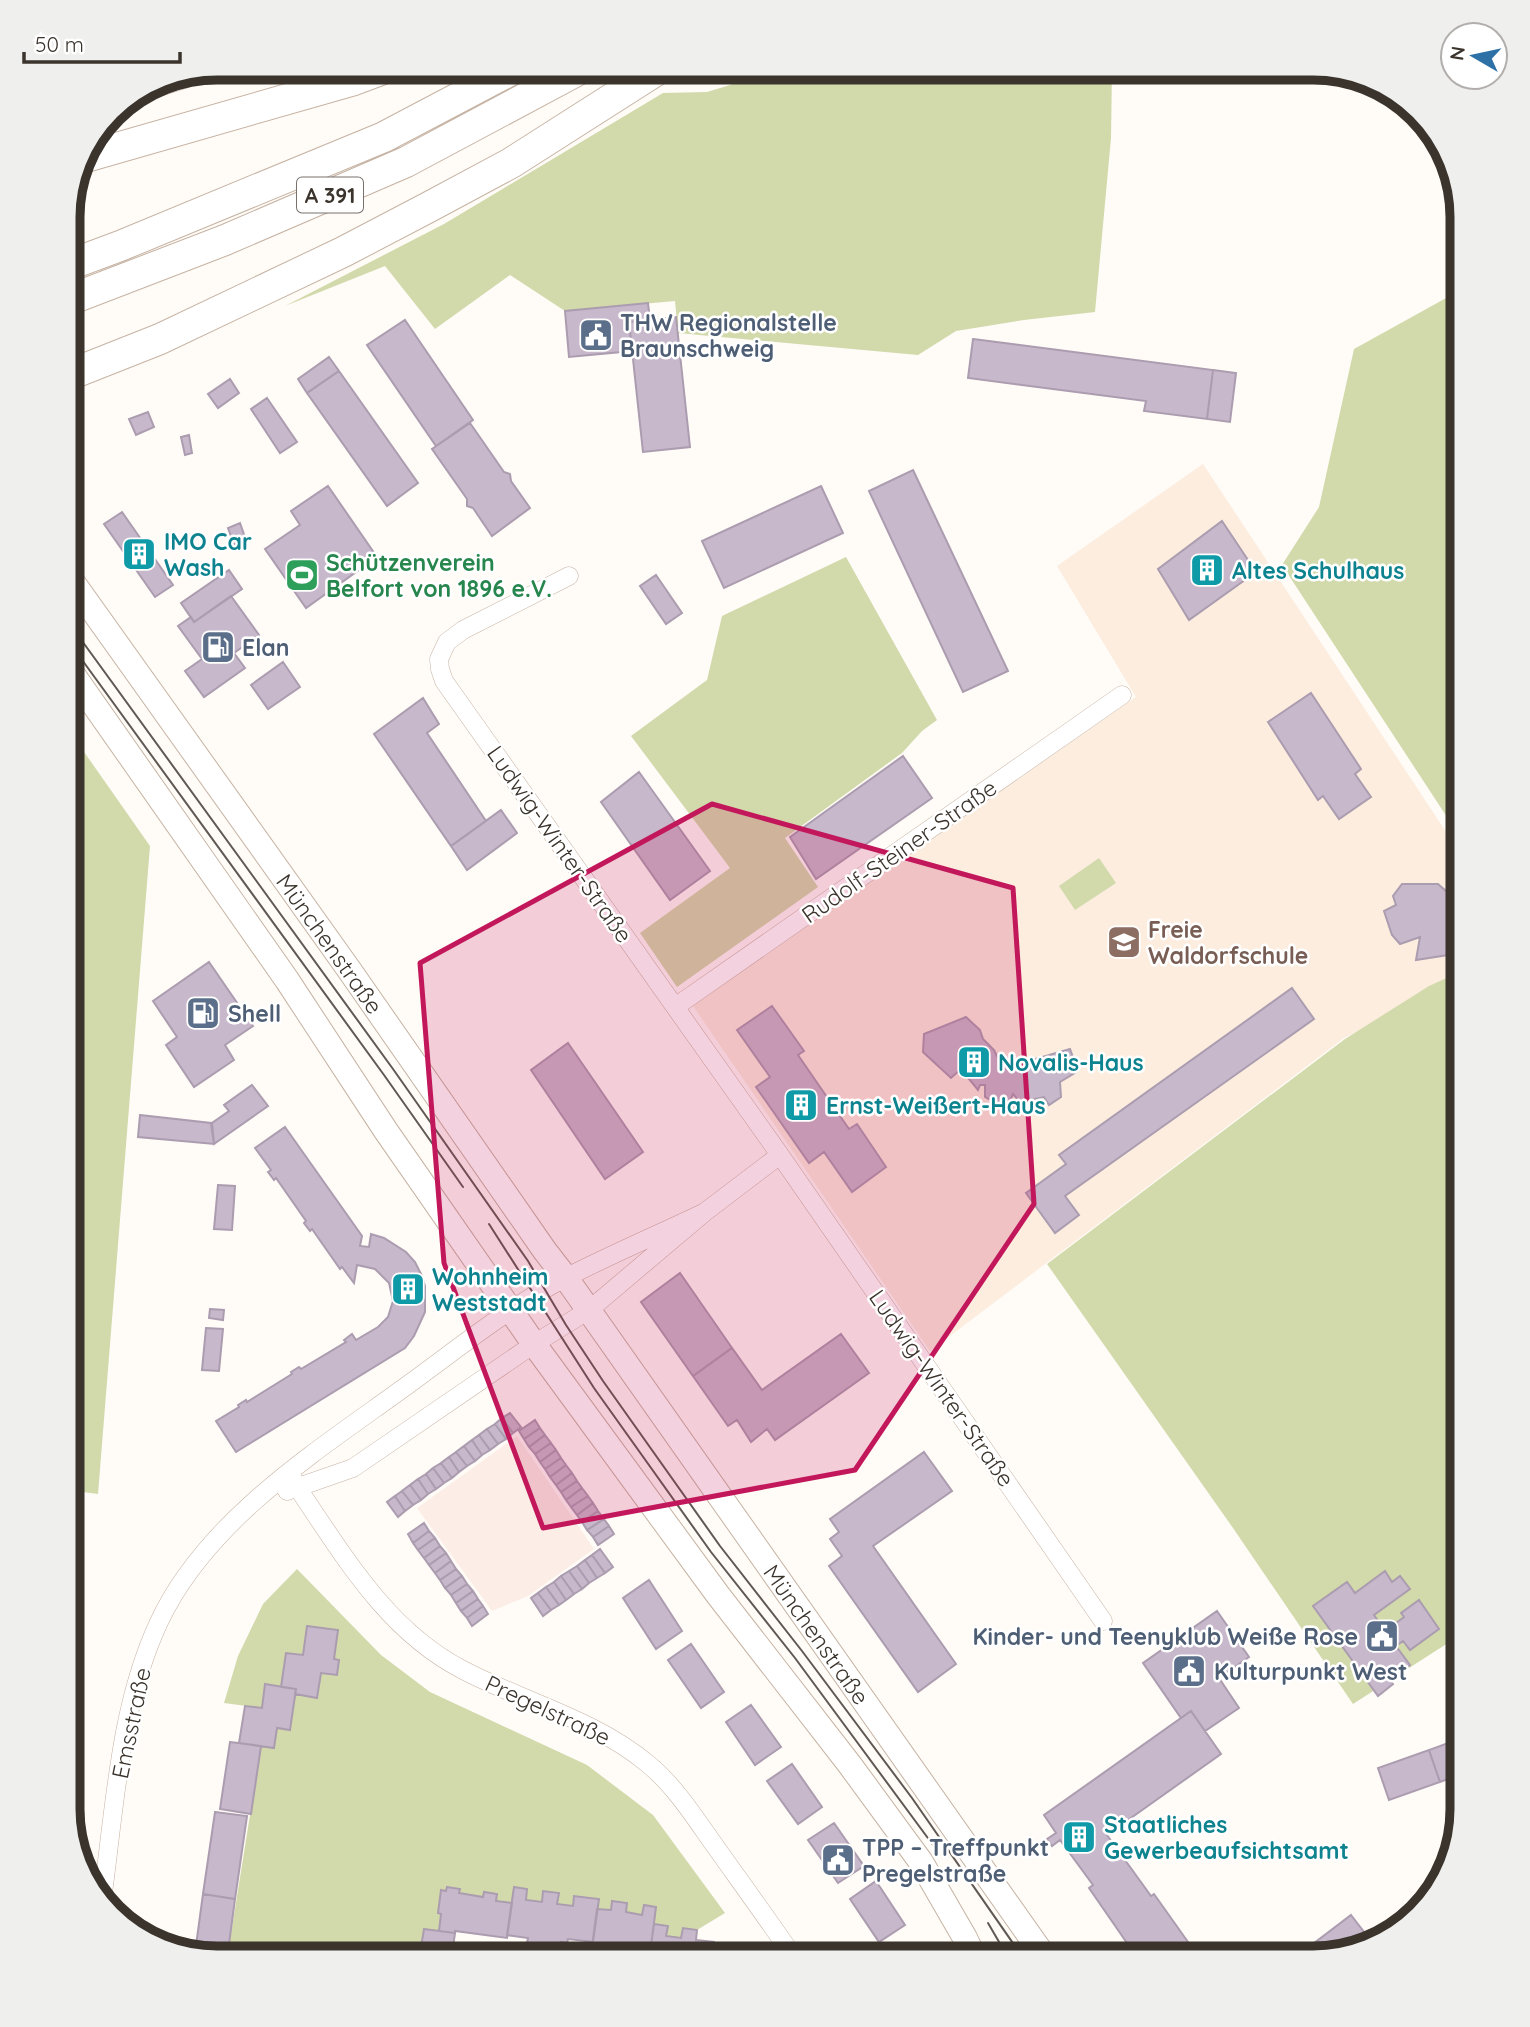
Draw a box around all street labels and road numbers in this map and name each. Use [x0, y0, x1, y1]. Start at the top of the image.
road number: A 391 [297, 178, 363, 212]
street label: Ludwig-Winter-Straße [481, 740, 639, 948]
street label: Rudolf-Steiner-Straße [796, 773, 1002, 929]
street label: Münchenstraße [271, 868, 390, 1019]
street label: Ludwig-Winter-Straße [863, 1284, 1021, 1492]
street label: Münchenstraße [758, 1558, 876, 1710]
street label: Emsstraße [105, 1665, 157, 1781]
street label: Pregelstraße [481, 1668, 615, 1752]

